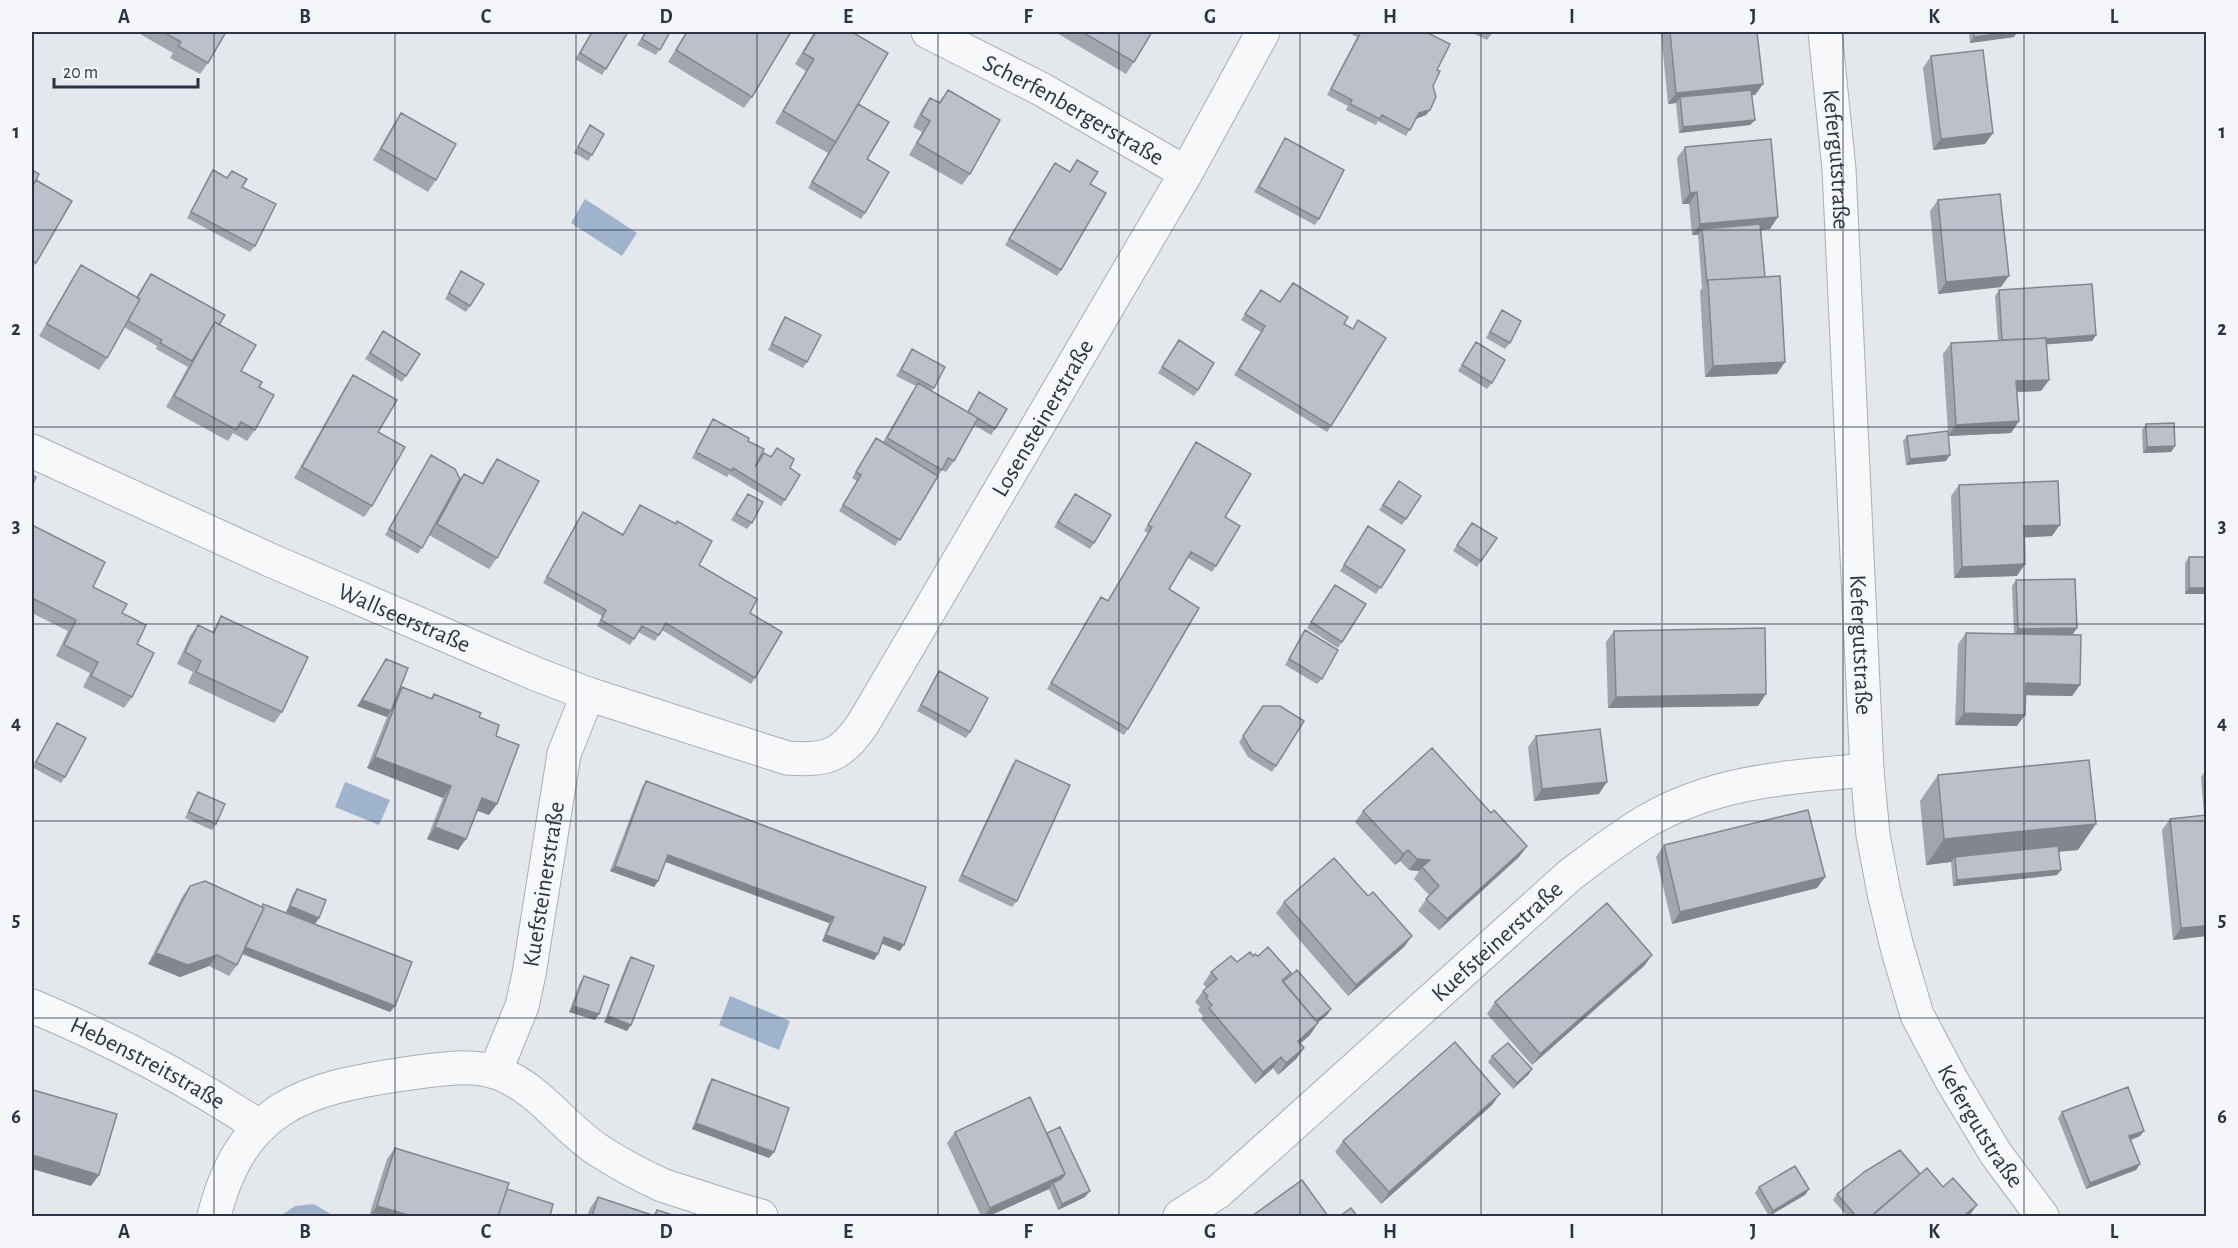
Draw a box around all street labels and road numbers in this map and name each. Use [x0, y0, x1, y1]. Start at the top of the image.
street label: Scherfenbergerstraße [979, 51, 1168, 170]
street label: Kefergutstraße [1818, 88, 1853, 230]
street label: Losensteinerstraße [988, 336, 1099, 501]
street label: Kefergutstraße [1845, 574, 1875, 716]
street label: Wallseerstraße [334, 580, 474, 657]
street label: Kuefsteinerstraße [519, 800, 569, 969]
street label: Kuefsteinerstraße [1427, 877, 1568, 1007]
street label: Hebenstreitstraße [66, 1013, 229, 1114]
street label: Kefergutstraße [1933, 1061, 2028, 1192]

